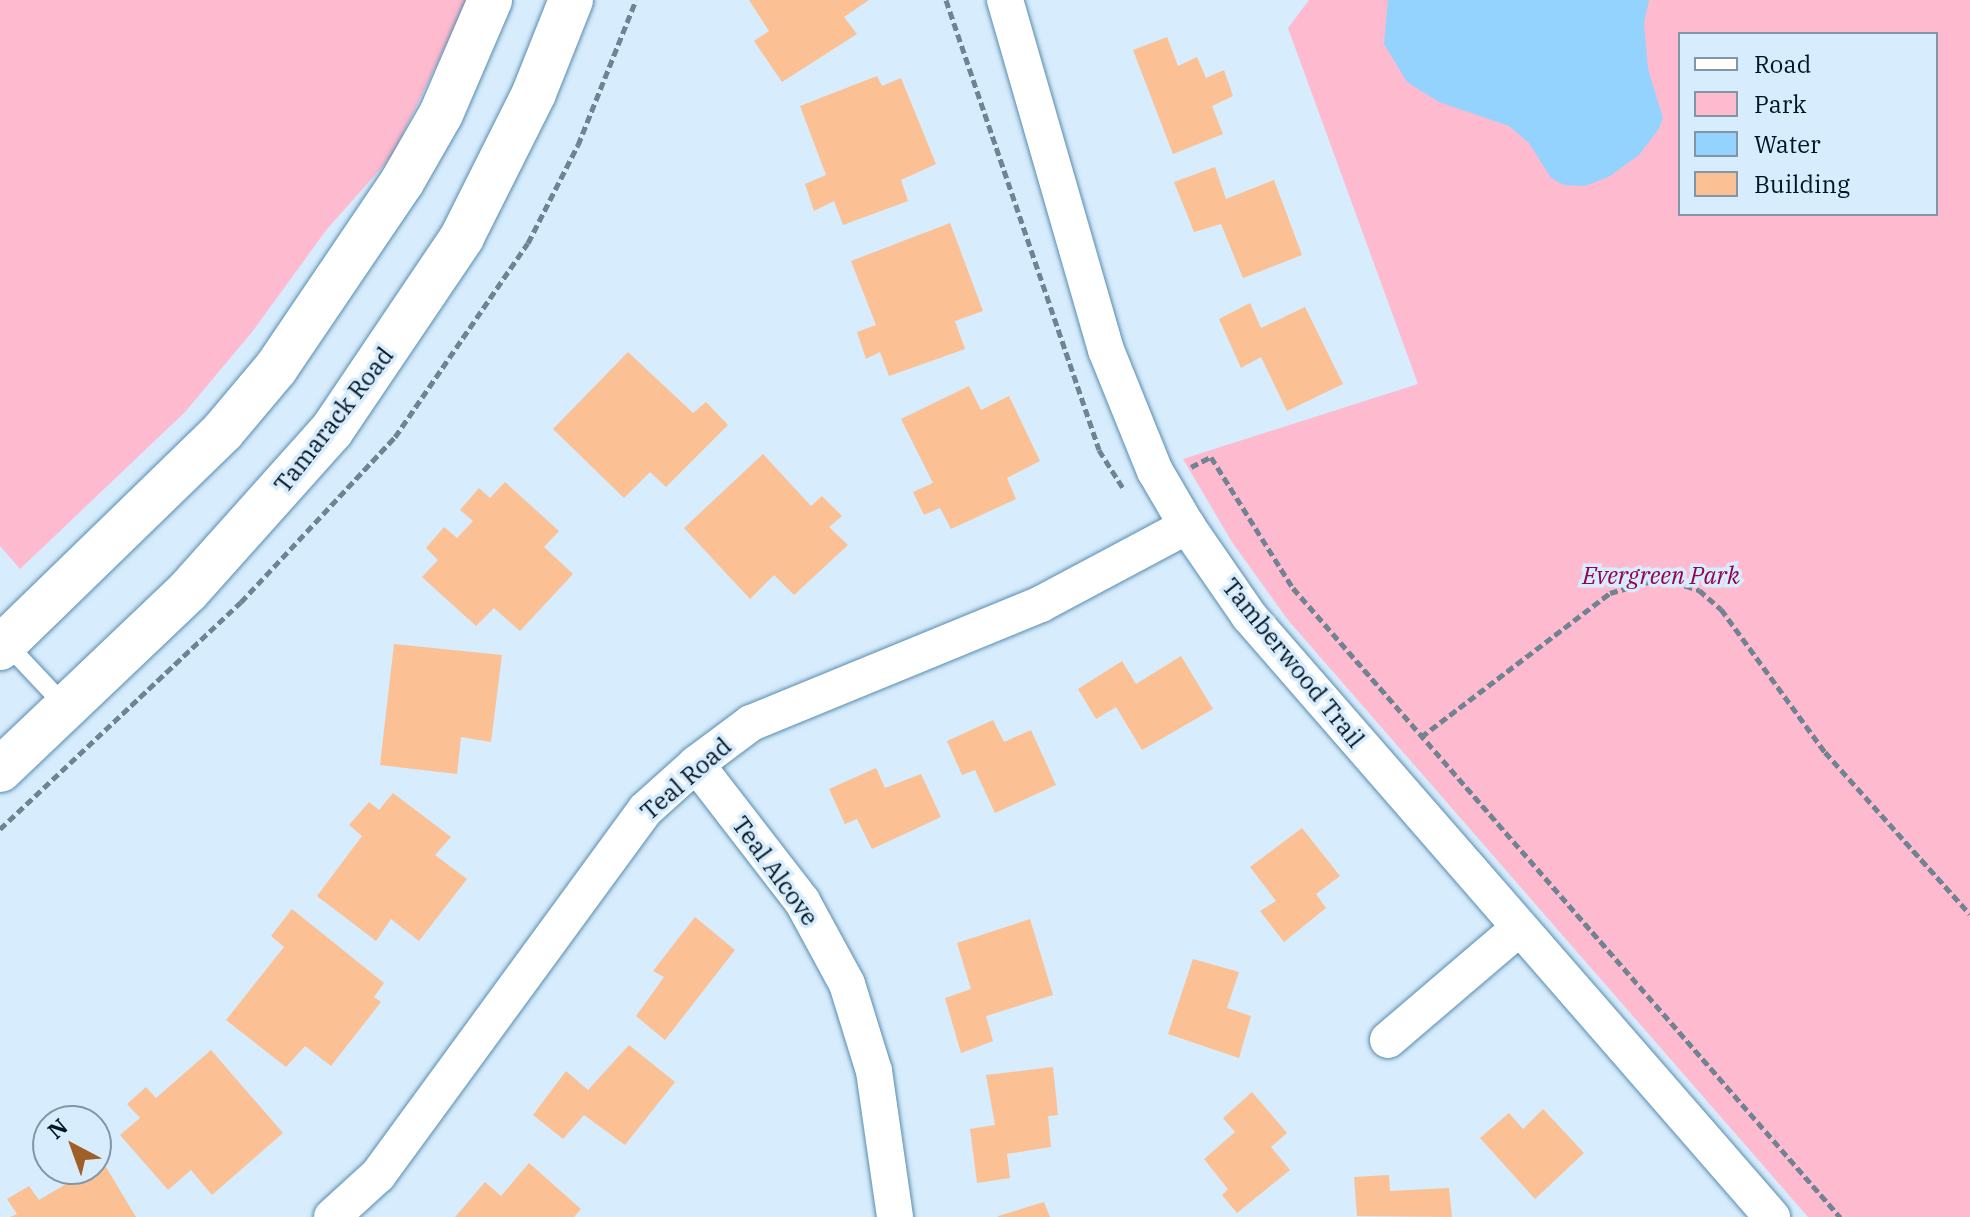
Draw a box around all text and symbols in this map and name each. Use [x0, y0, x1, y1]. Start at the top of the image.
legend [1678, 32, 1938, 216]
text: Road [1754, 48, 1811, 80]
text: Park [1754, 88, 1806, 120]
text: Water [1754, 128, 1821, 160]
text: Building [1754, 168, 1850, 200]
street label: Tamarack Road [268, 342, 400, 498]
park label: Evergreen Park [1582, 562, 1740, 590]
street label: Tamberwood Trail [1216, 573, 1370, 753]
street label: Teal Road [635, 732, 737, 826]
street label: Teal Alcove [726, 811, 824, 931]
north arrow [32, 1105, 112, 1185]
text: N [41, 1111, 73, 1145]

